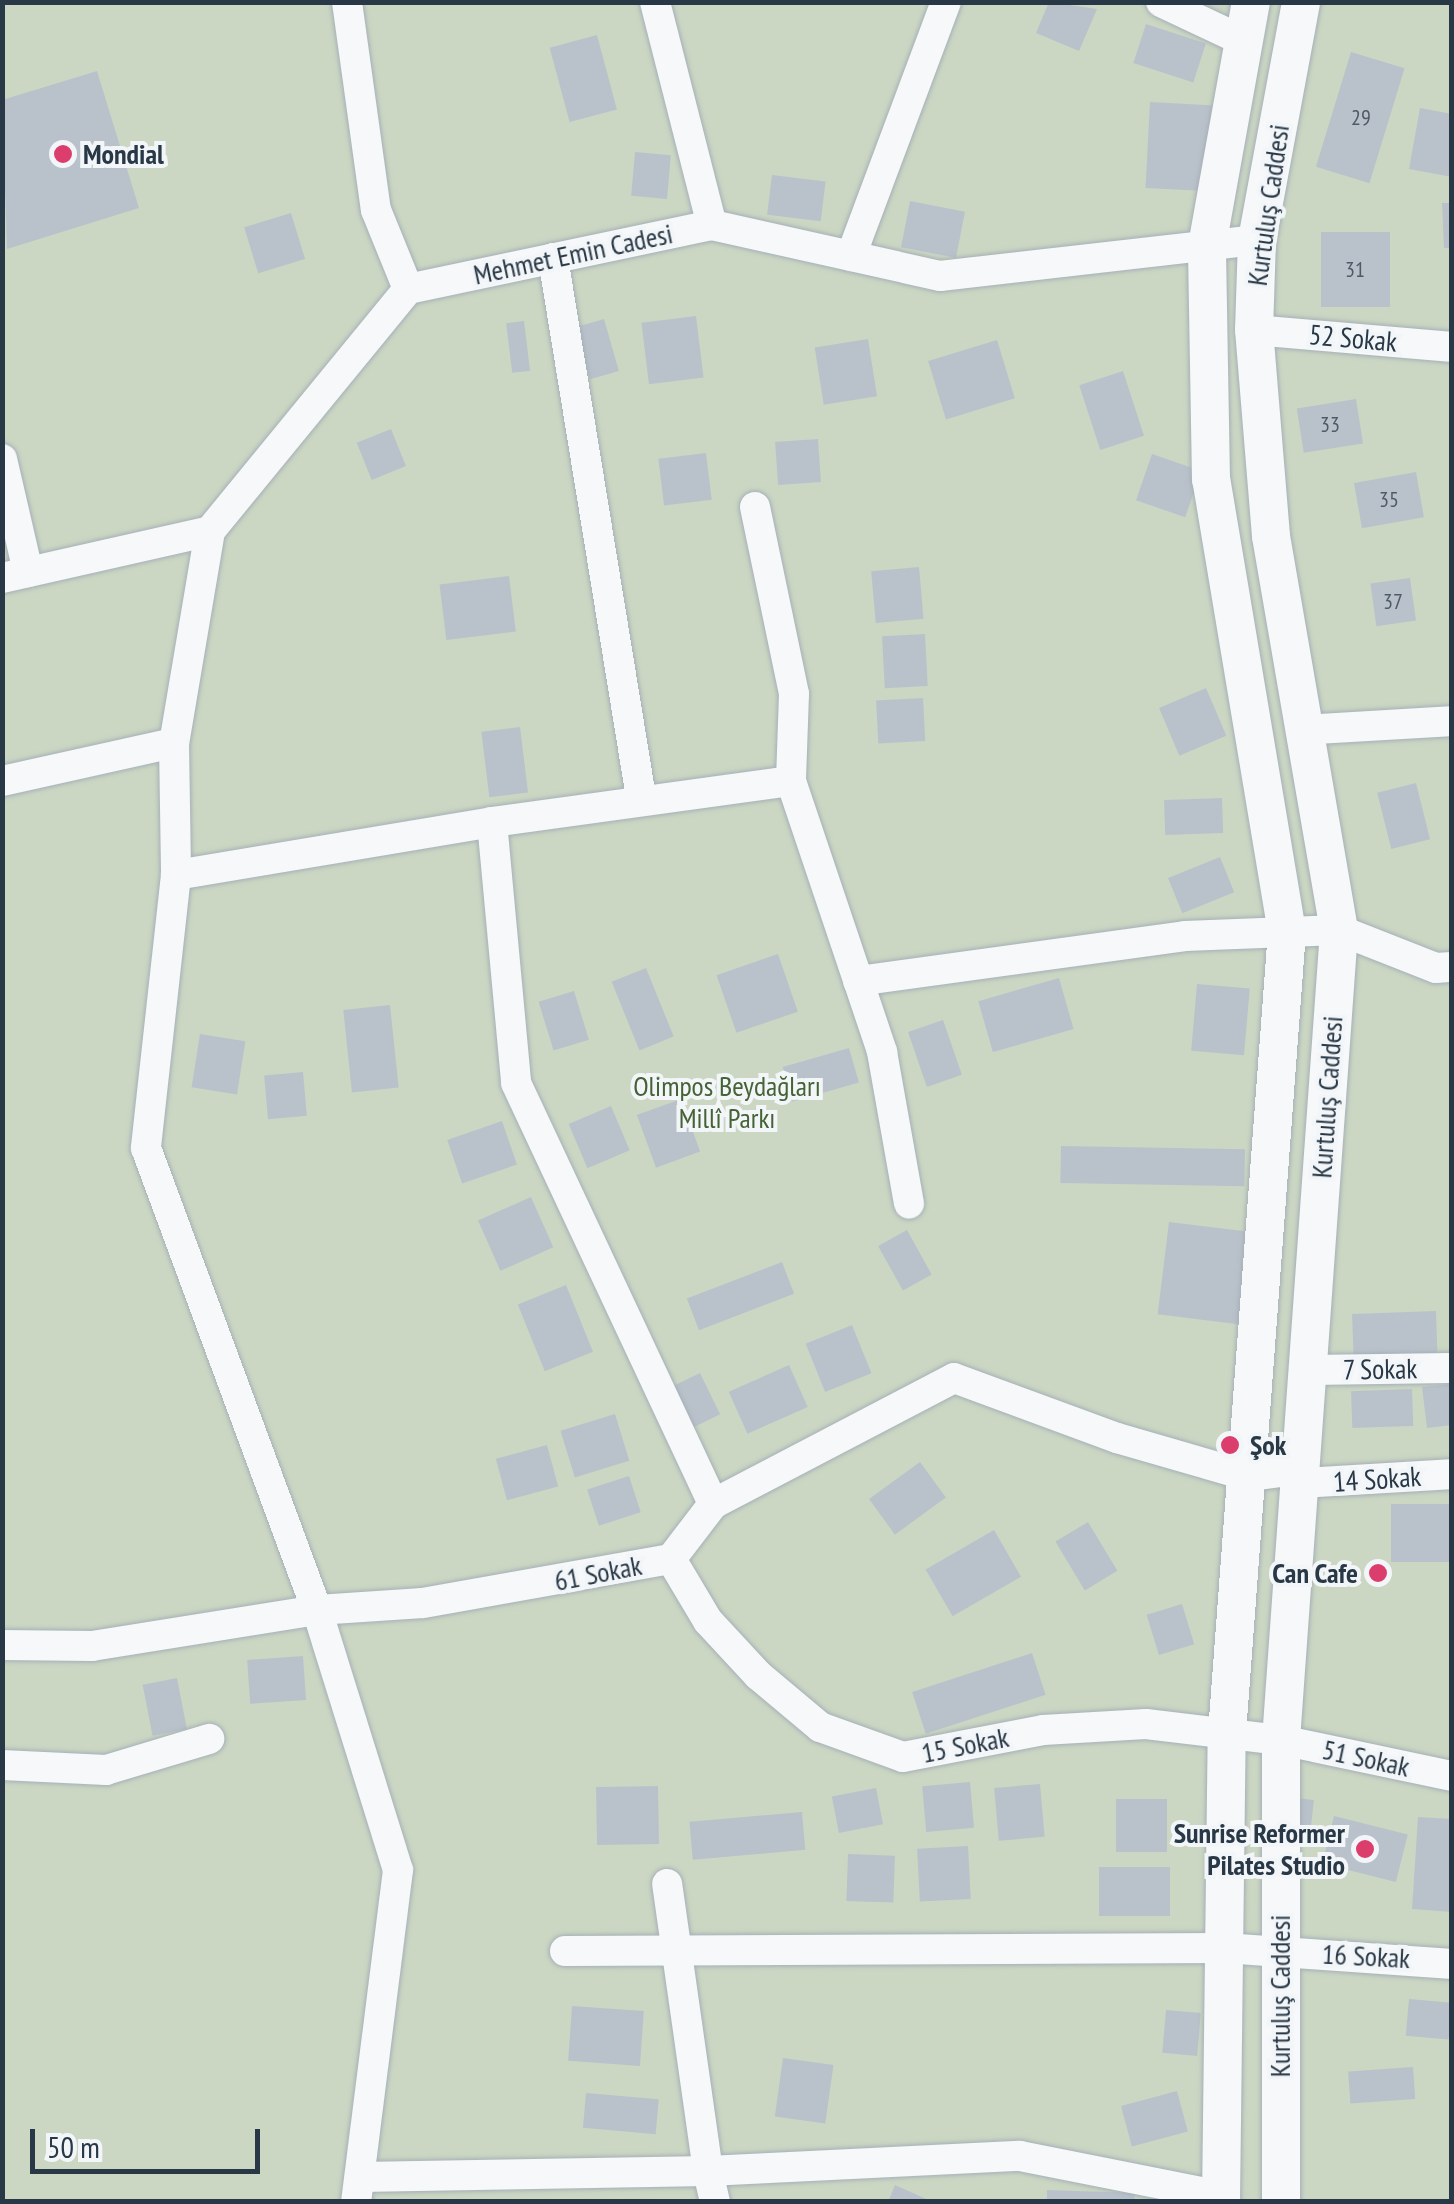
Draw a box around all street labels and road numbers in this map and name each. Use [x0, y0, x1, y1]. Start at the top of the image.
street label: Kurtuluş Caddesi [1240, 122, 1296, 288]
street label: Mehmet Emin Cadesi [470, 217, 676, 291]
street label: 52 Sokak [1308, 317, 1398, 359]
street label: Kurtuluş Caddesi [1305, 1015, 1349, 1179]
street label: 7 Sokak [1342, 1352, 1418, 1386]
street label: 14 Sokak [1332, 1459, 1422, 1499]
street label: 61 Sokak [552, 1548, 644, 1598]
street label: 15 Sokak [919, 1720, 1011, 1770]
street label: 51 Sokak [1319, 1732, 1413, 1784]
street label: Kurtuluş Caddesi [1263, 1915, 1297, 2077]
street label: 16 Sokak [1321, 1937, 1411, 1975]

